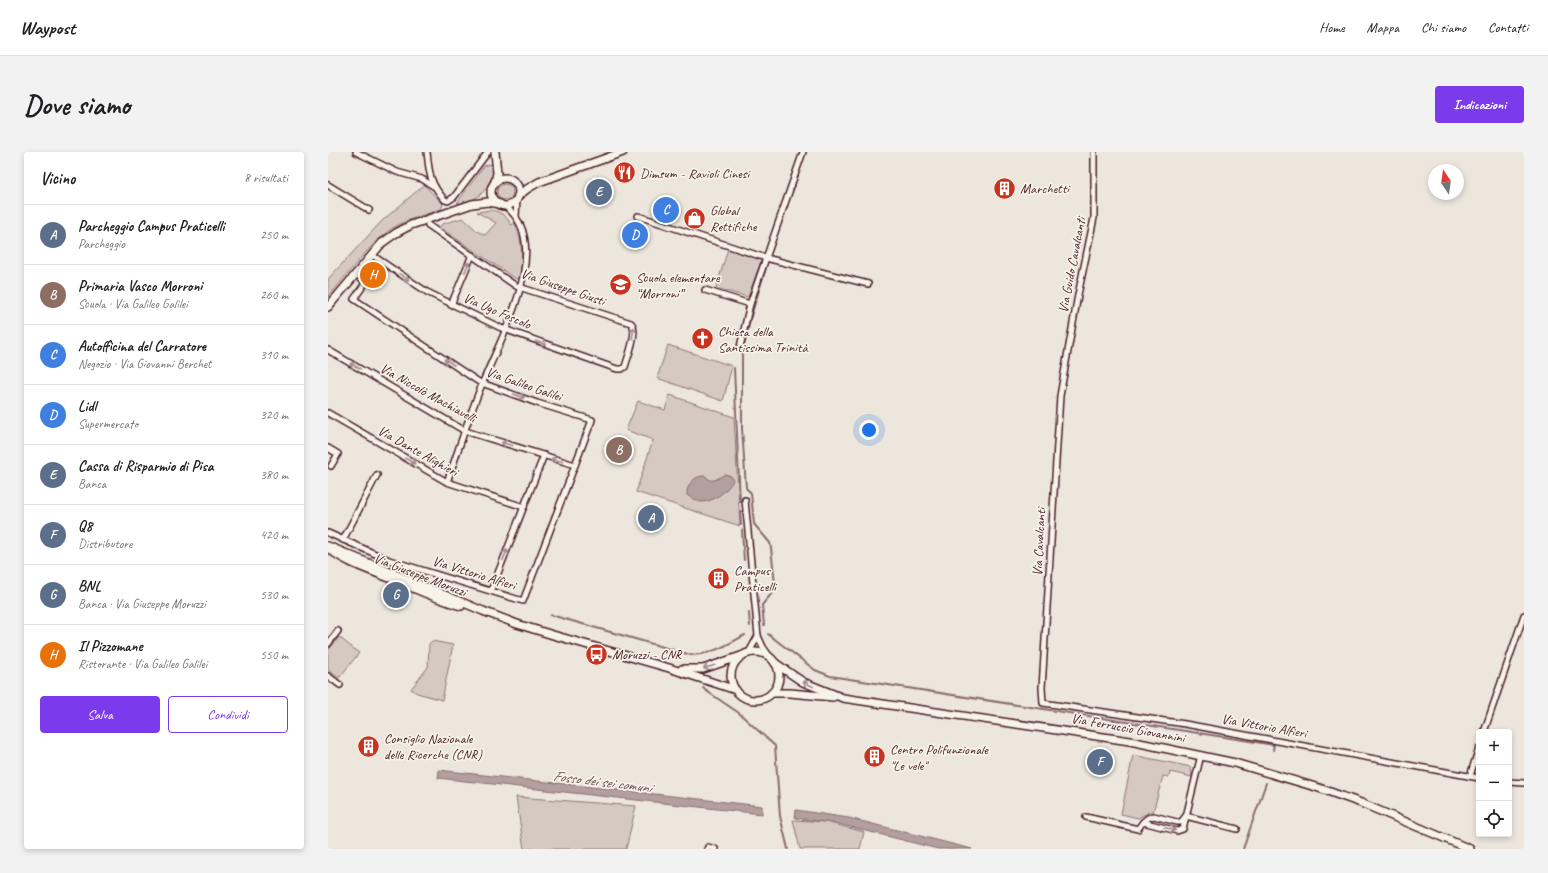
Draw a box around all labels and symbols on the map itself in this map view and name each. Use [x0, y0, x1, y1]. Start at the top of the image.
restaurant icon: Dimsum - Ravioli Cinesi [612, 160, 638, 186]
north arrow [1428, 164, 1464, 200]
place label: Dimsum - Ravioli Cinesi [640, 165, 752, 182]
building icon: Marchetti [991, 175, 1017, 201]
pin: E [586, 177, 612, 207]
place label: Marchetti [1020, 180, 1071, 197]
pin: C [653, 195, 679, 225]
place label: Global Rettifiche [710, 202, 758, 235]
shop icon: Global Rettifiche [681, 205, 707, 231]
street label: Via Guido Cavalcanti [1054, 214, 1090, 314]
pin: D [622, 220, 648, 250]
pin: H [360, 260, 386, 290]
one-way arrow [464, 262, 471, 274]
street label: Via Giuseppe Giusti [519, 265, 610, 310]
place label: Scuola elementare “Morroni” [636, 269, 721, 302]
school or university icon: Scuola elementare “Morroni” [608, 272, 634, 298]
one-way arrow [399, 273, 410, 281]
street label: Via Ugo Foscolo [461, 289, 534, 333]
place label: Chiesa della Santissima Trinità [718, 323, 808, 356]
church icon: Chiesa della Santissima Trinità [689, 326, 715, 352]
one-way arrow [630, 327, 637, 340]
one-way arrow [535, 339, 547, 347]
one-way arrow [444, 358, 455, 366]
street label: Via Niccolò Machiavelli [377, 360, 481, 428]
one-way arrow [349, 361, 361, 369]
street label: Via Galileo Galilei [484, 363, 566, 406]
one-way arrow [512, 393, 525, 400]
your location [859, 420, 879, 440]
street label: Via Dante Alighieri [375, 422, 463, 481]
pin: B [606, 435, 632, 465]
one-way arrow [501, 440, 514, 447]
one-way arrow [552, 455, 564, 463]
one-way arrow [404, 457, 415, 465]
pin: A [638, 503, 664, 533]
street label: Via Cavalcanti [1029, 505, 1049, 577]
street label: Via Giuseppe Moruzzi [371, 550, 469, 600]
one-way arrow [502, 550, 509, 562]
street label: Via Vittorio Alfieri [430, 552, 520, 594]
place label: Campus Praticelli [734, 562, 778, 595]
building icon: Campus Praticelli [706, 565, 732, 591]
pin: G [383, 580, 409, 610]
bus stop icon: Moruzzi - CNR [584, 641, 610, 667]
place label: Moruzzi - CNR [612, 646, 683, 663]
one-way arrow [702, 664, 715, 671]
one-way arrow [802, 680, 814, 687]
street label: Via Ferruccio Giovannini [1070, 710, 1188, 747]
street label: Via Vittorio Alfieri [1220, 710, 1310, 742]
place label: Consiglio Nazionale delle Ricerche (CNR) [384, 730, 483, 763]
building icon: Consiglio Nazionale delle Ricerche (CNR) [356, 733, 382, 759]
place label: Centro Polifunzionale "Le vele" [890, 741, 989, 774]
building icon: Centro Polifunzionale "Le vele" [861, 744, 887, 770]
pin: F [1087, 747, 1113, 777]
water label: Fosso dei sei comuni [552, 767, 656, 798]
one-way arrow [1163, 825, 1176, 833]

